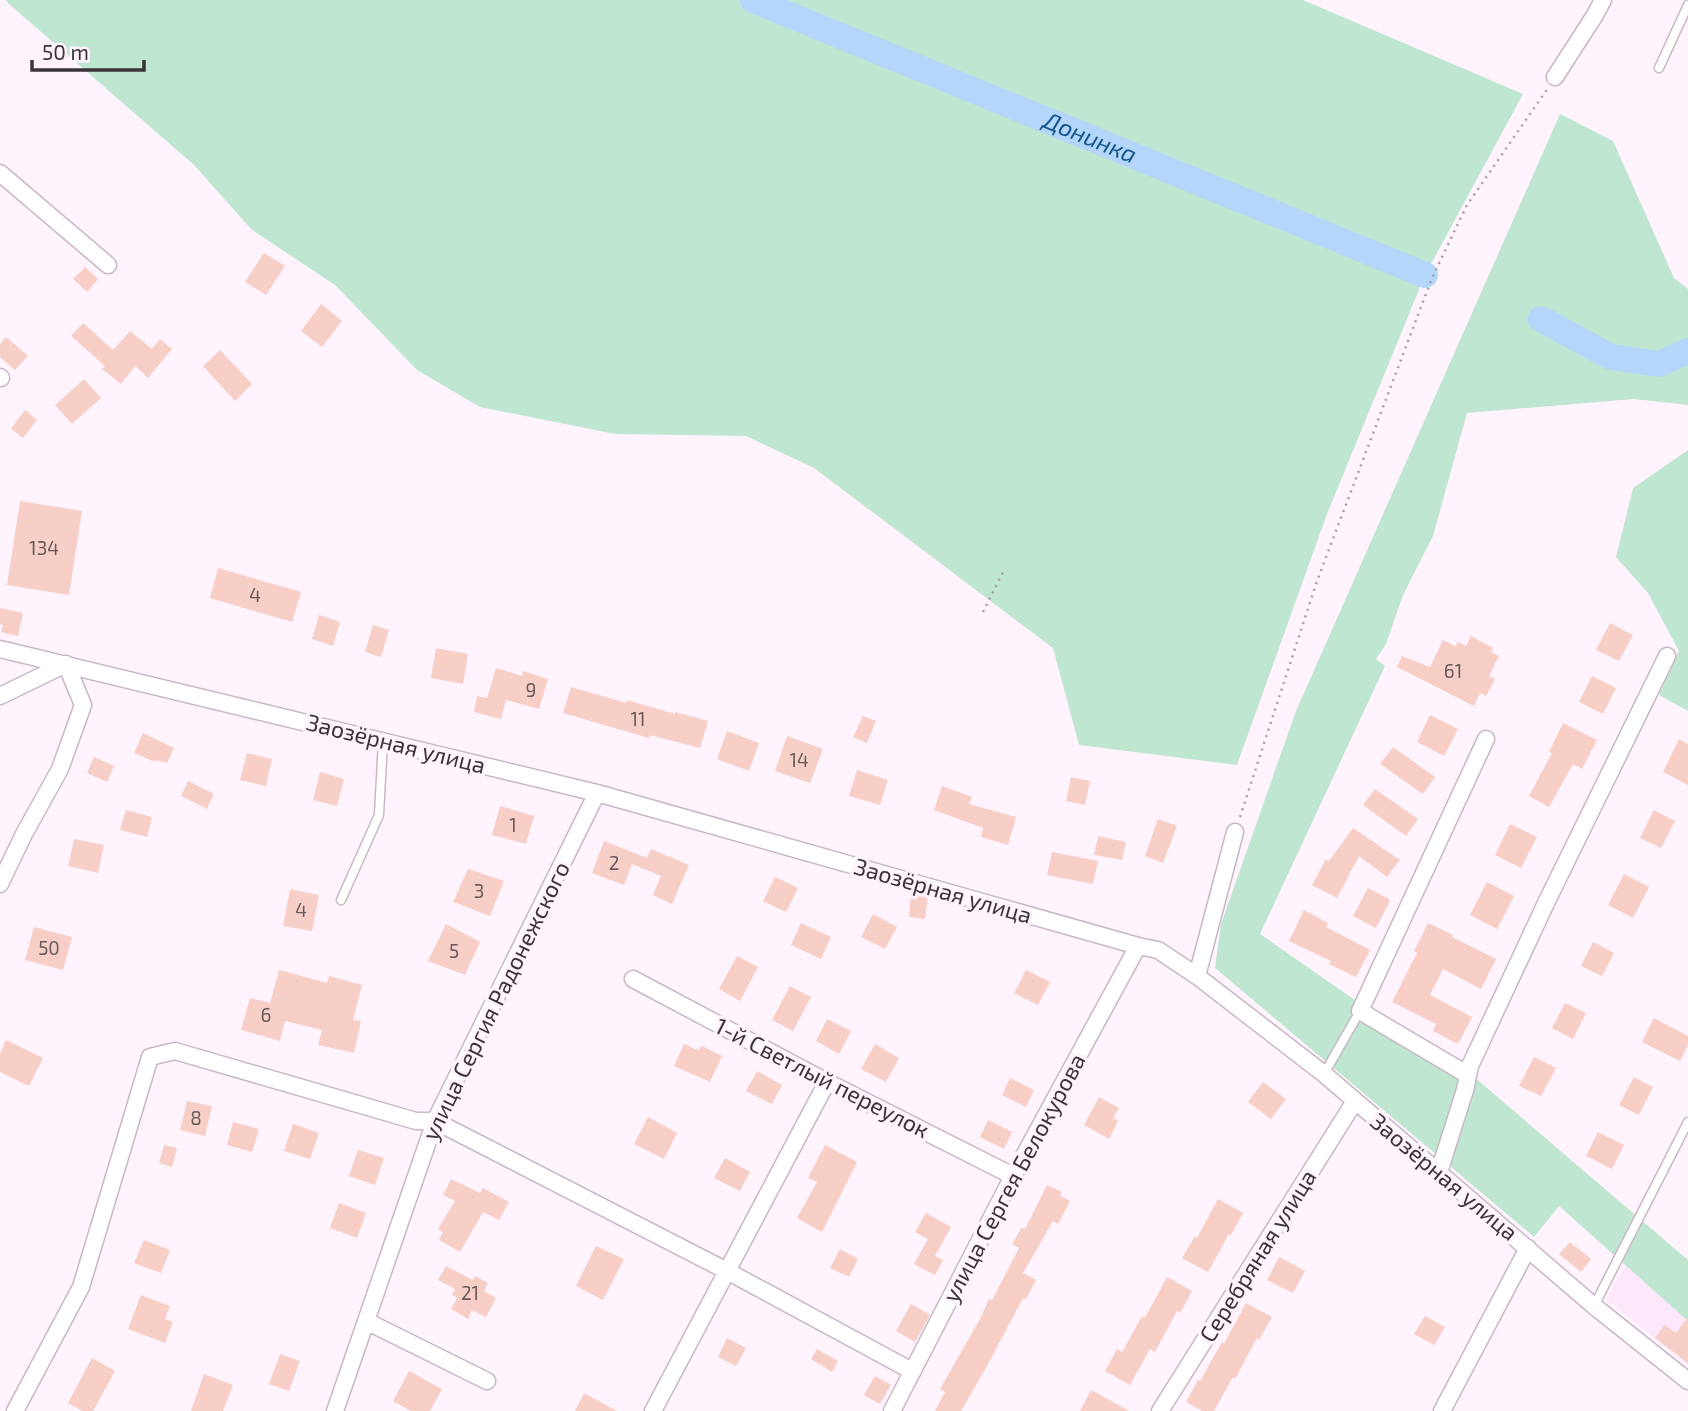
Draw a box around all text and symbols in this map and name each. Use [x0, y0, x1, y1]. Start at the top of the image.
scale bar [32, 28, 144, 72]
text: 50 m [42, 39, 89, 64]
water label: Донинка [1039, 104, 1141, 168]
house number: 134 [29, 536, 59, 559]
house number: 4 [249, 583, 261, 606]
house number: 61 [1444, 659, 1462, 682]
house number: 9 [526, 678, 536, 701]
street label: Заозёрная улица [304, 707, 489, 780]
house number: 11 [630, 707, 646, 730]
house number: 14 [789, 748, 809, 771]
house number: 1 [509, 813, 517, 836]
house number: 2 [609, 851, 619, 874]
street label: Заозёрная улица [851, 851, 1035, 930]
street label: улица Сергия Радонежского [415, 857, 576, 1145]
house number: 3 [474, 879, 484, 902]
house number: 4 [295, 898, 307, 921]
house number: 50 [38, 936, 60, 959]
house number: 5 [449, 939, 459, 962]
house number: 6 [261, 1003, 271, 1026]
street label: 1-й Светлый переулок [710, 1011, 934, 1144]
street label: улица Сергея Белокурова [936, 1048, 1091, 1307]
house number: 8 [190, 1106, 202, 1129]
street label: Заозёрная улица [1365, 1107, 1524, 1247]
street label: Серебряная улица [1193, 1164, 1322, 1347]
house number: 21 [461, 1281, 479, 1304]

